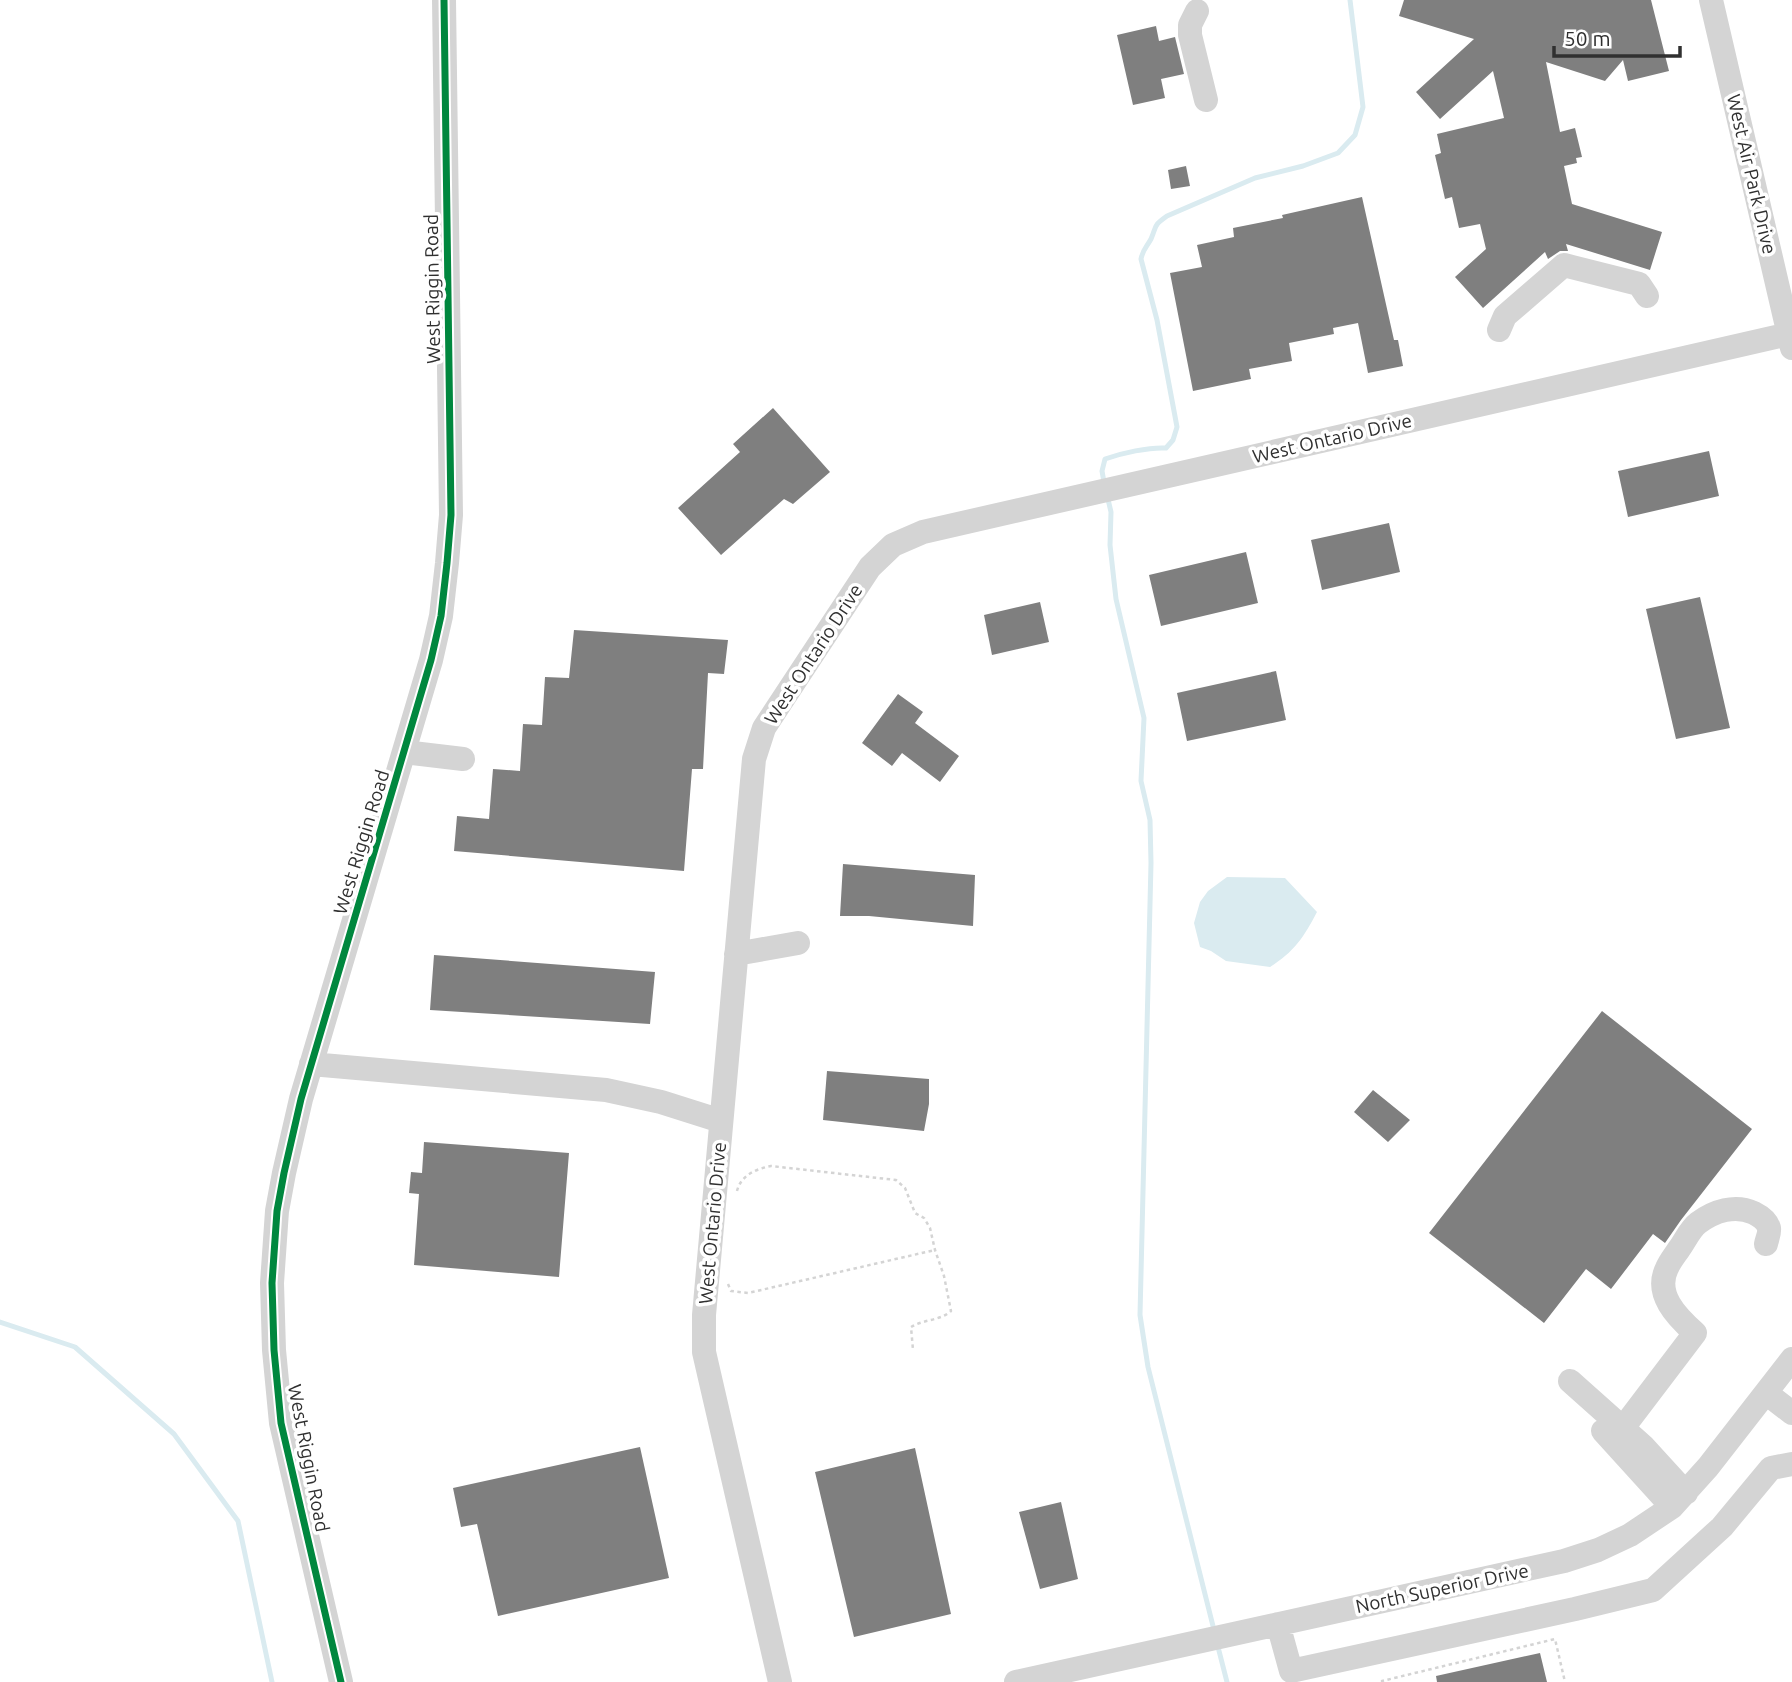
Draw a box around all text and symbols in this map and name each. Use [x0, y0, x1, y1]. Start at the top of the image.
scale bar [1554, 14, 1680, 58]
text: 50 m [1564, 26, 1611, 50]
street label: West Air Park Drive [1723, 92, 1781, 256]
street label: West Riggin Road [420, 214, 444, 364]
street label: West Ontario Drive [1250, 409, 1414, 467]
street label: West Ontario Drive [759, 580, 867, 728]
street label: West Riggin Road [329, 767, 393, 917]
street label: West Ontario Drive [694, 1141, 730, 1305]
street label: West Riggin Road [284, 1382, 334, 1534]
street label: North Superior Drive [1353, 1559, 1531, 1617]

